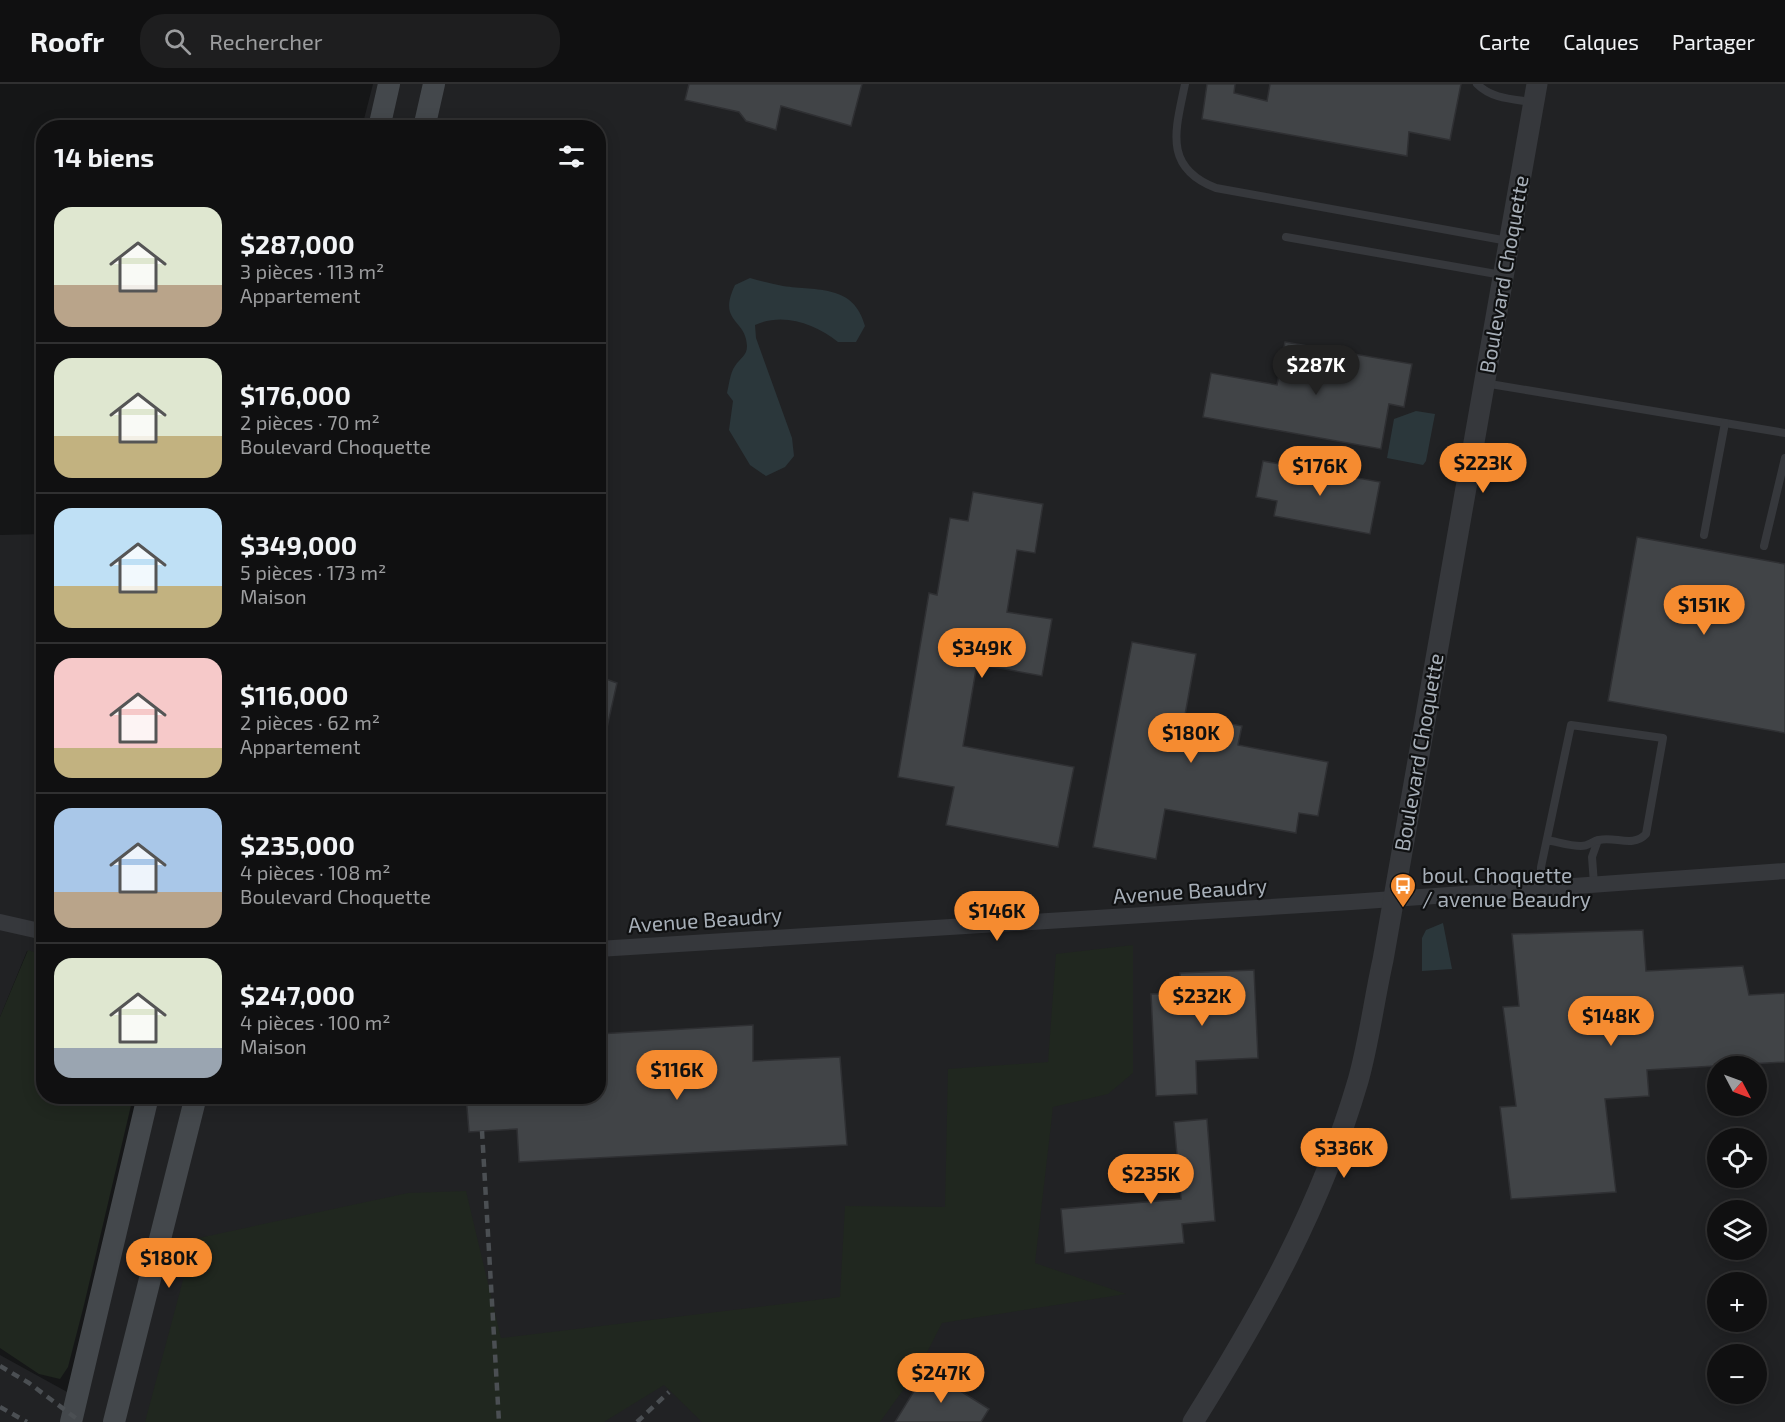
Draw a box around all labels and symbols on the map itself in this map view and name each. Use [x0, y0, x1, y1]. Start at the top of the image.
street label: Boulevard Choquette [1473, 173, 1533, 375]
pin: $287K [1274, 345, 1358, 396]
pin: $223K [1441, 443, 1525, 494]
pin: $176K [1278, 446, 1362, 497]
pin: $151K [1662, 585, 1746, 636]
pin: $349K [940, 628, 1024, 679]
street label: Boulevard Choquette [1388, 651, 1448, 853]
pin: $180K [1149, 713, 1233, 764]
place label: boul. Choquette / avenue Beaudry [1422, 862, 1591, 911]
bus stop icon: boul. Choquette / avenue Beaudry [1388, 871, 1418, 909]
street label: Avenue Beaudry [1112, 872, 1268, 908]
pin: $146K [955, 891, 1039, 942]
street label: Avenue Beaudry [627, 901, 783, 937]
pin: $232K [1160, 976, 1244, 1027]
pin: $148K [1569, 996, 1653, 1047]
pin: $116K [635, 1050, 719, 1101]
north arrow [1707, 1056, 1767, 1116]
pin: $336K [1302, 1128, 1386, 1179]
pin: $235K [1109, 1154, 1193, 1205]
pin: $180K [127, 1238, 211, 1289]
pin: $247K [899, 1353, 983, 1404]

